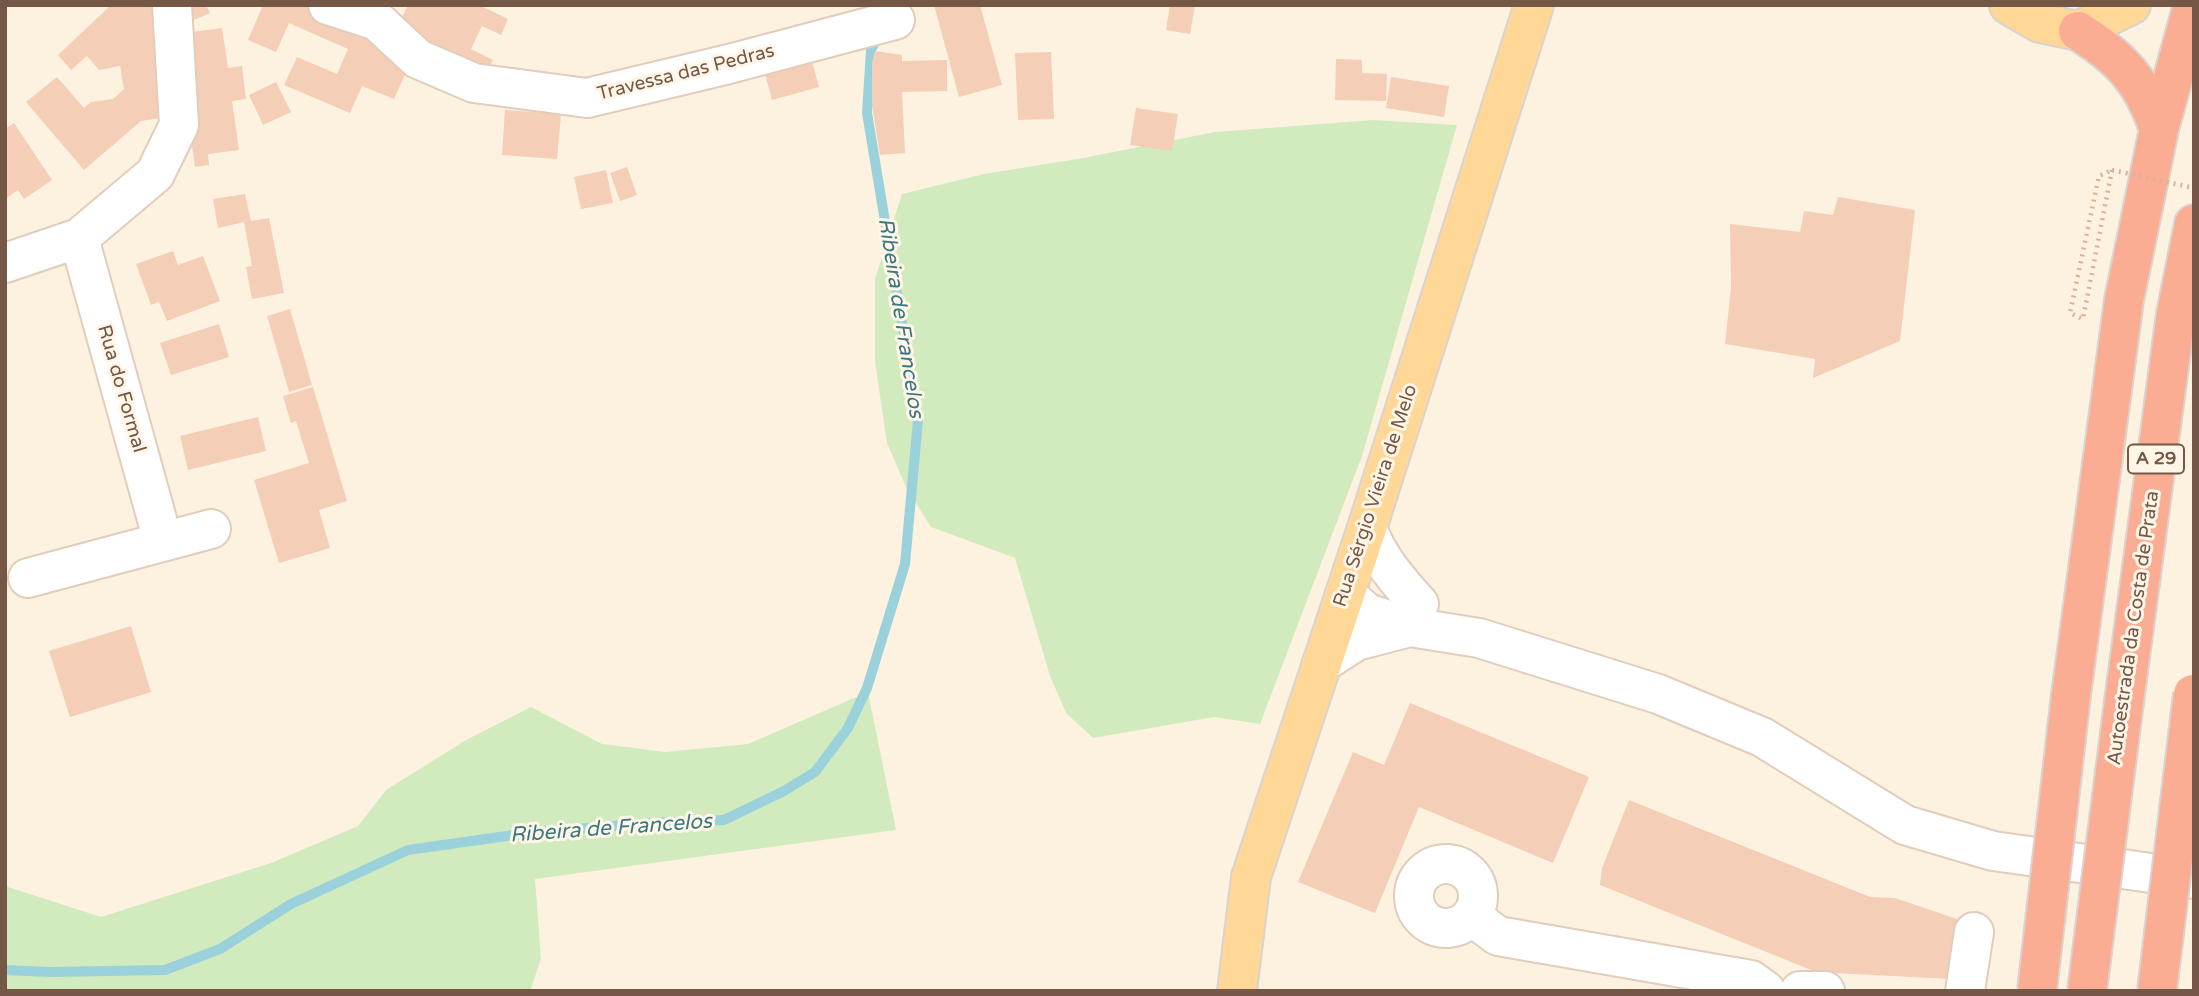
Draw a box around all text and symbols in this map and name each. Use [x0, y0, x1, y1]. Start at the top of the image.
street label: Travessa das Pedras [595, 40, 777, 106]
water label: Ribeira de Francelos [872, 216, 928, 420]
street label: Rua do Formal [92, 323, 150, 455]
street label: Rua Sérgio Vieira de Melo [1329, 382, 1423, 610]
road number: A 29 [2128, 444, 2184, 474]
street label: Autoestrada da Costa de Prata [2103, 489, 2165, 767]
water label: Ribeira de Francelos [509, 809, 713, 849]

